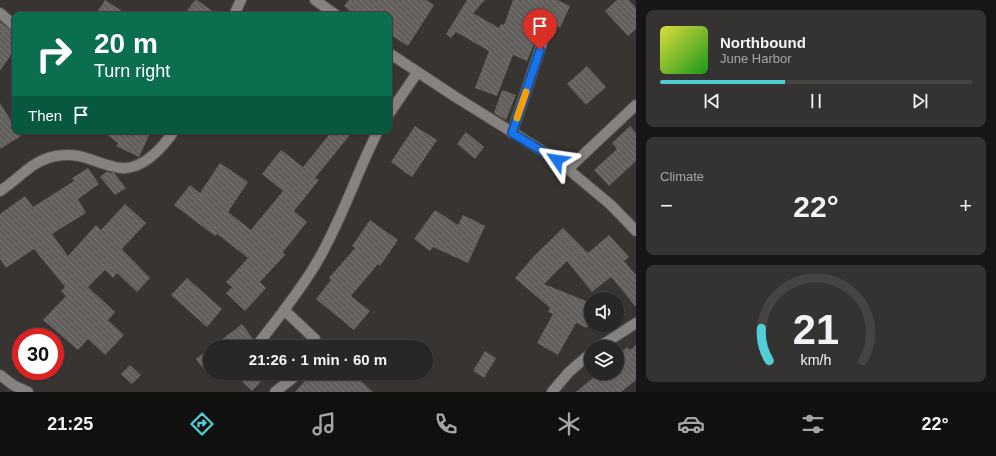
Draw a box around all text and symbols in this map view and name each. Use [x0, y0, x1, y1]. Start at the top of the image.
pin [523, 9, 557, 50]
icon: arrive [529, 15, 551, 37]
icon: right [28, 28, 80, 80]
text: 20 m [94, 28, 158, 59]
text: Northbound [720, 34, 806, 51]
text: June Harbor [720, 51, 792, 66]
text: Turn right [94, 61, 170, 81]
icon: previous [701, 90, 723, 112]
icon: pause [805, 90, 827, 112]
icon: next [909, 90, 931, 112]
icon: arrive [70, 104, 92, 126]
text: Then [28, 107, 62, 124]
position arrow [536, 139, 578, 181]
text: Climate [660, 169, 704, 184]
text: 22° [793, 190, 839, 223]
text: − [660, 193, 673, 218]
text: + [959, 193, 972, 218]
map controls [584, 292, 624, 380]
button: sound [584, 292, 624, 332]
text: 21 [793, 306, 839, 353]
speed limit sign: 30 [12, 328, 64, 380]
button: layers [584, 340, 624, 380]
text: 21:26 · 1 min · 60 m [249, 351, 387, 368]
text: km/h [801, 352, 832, 368]
icon: directions [188, 410, 216, 438]
icon: music [310, 410, 338, 438]
icon: phone [432, 410, 460, 438]
icon: climate [555, 410, 583, 438]
icon: car [677, 410, 705, 438]
icon: filters [799, 410, 827, 438]
text: 21:25 [47, 414, 93, 434]
text: 22° [922, 414, 949, 434]

